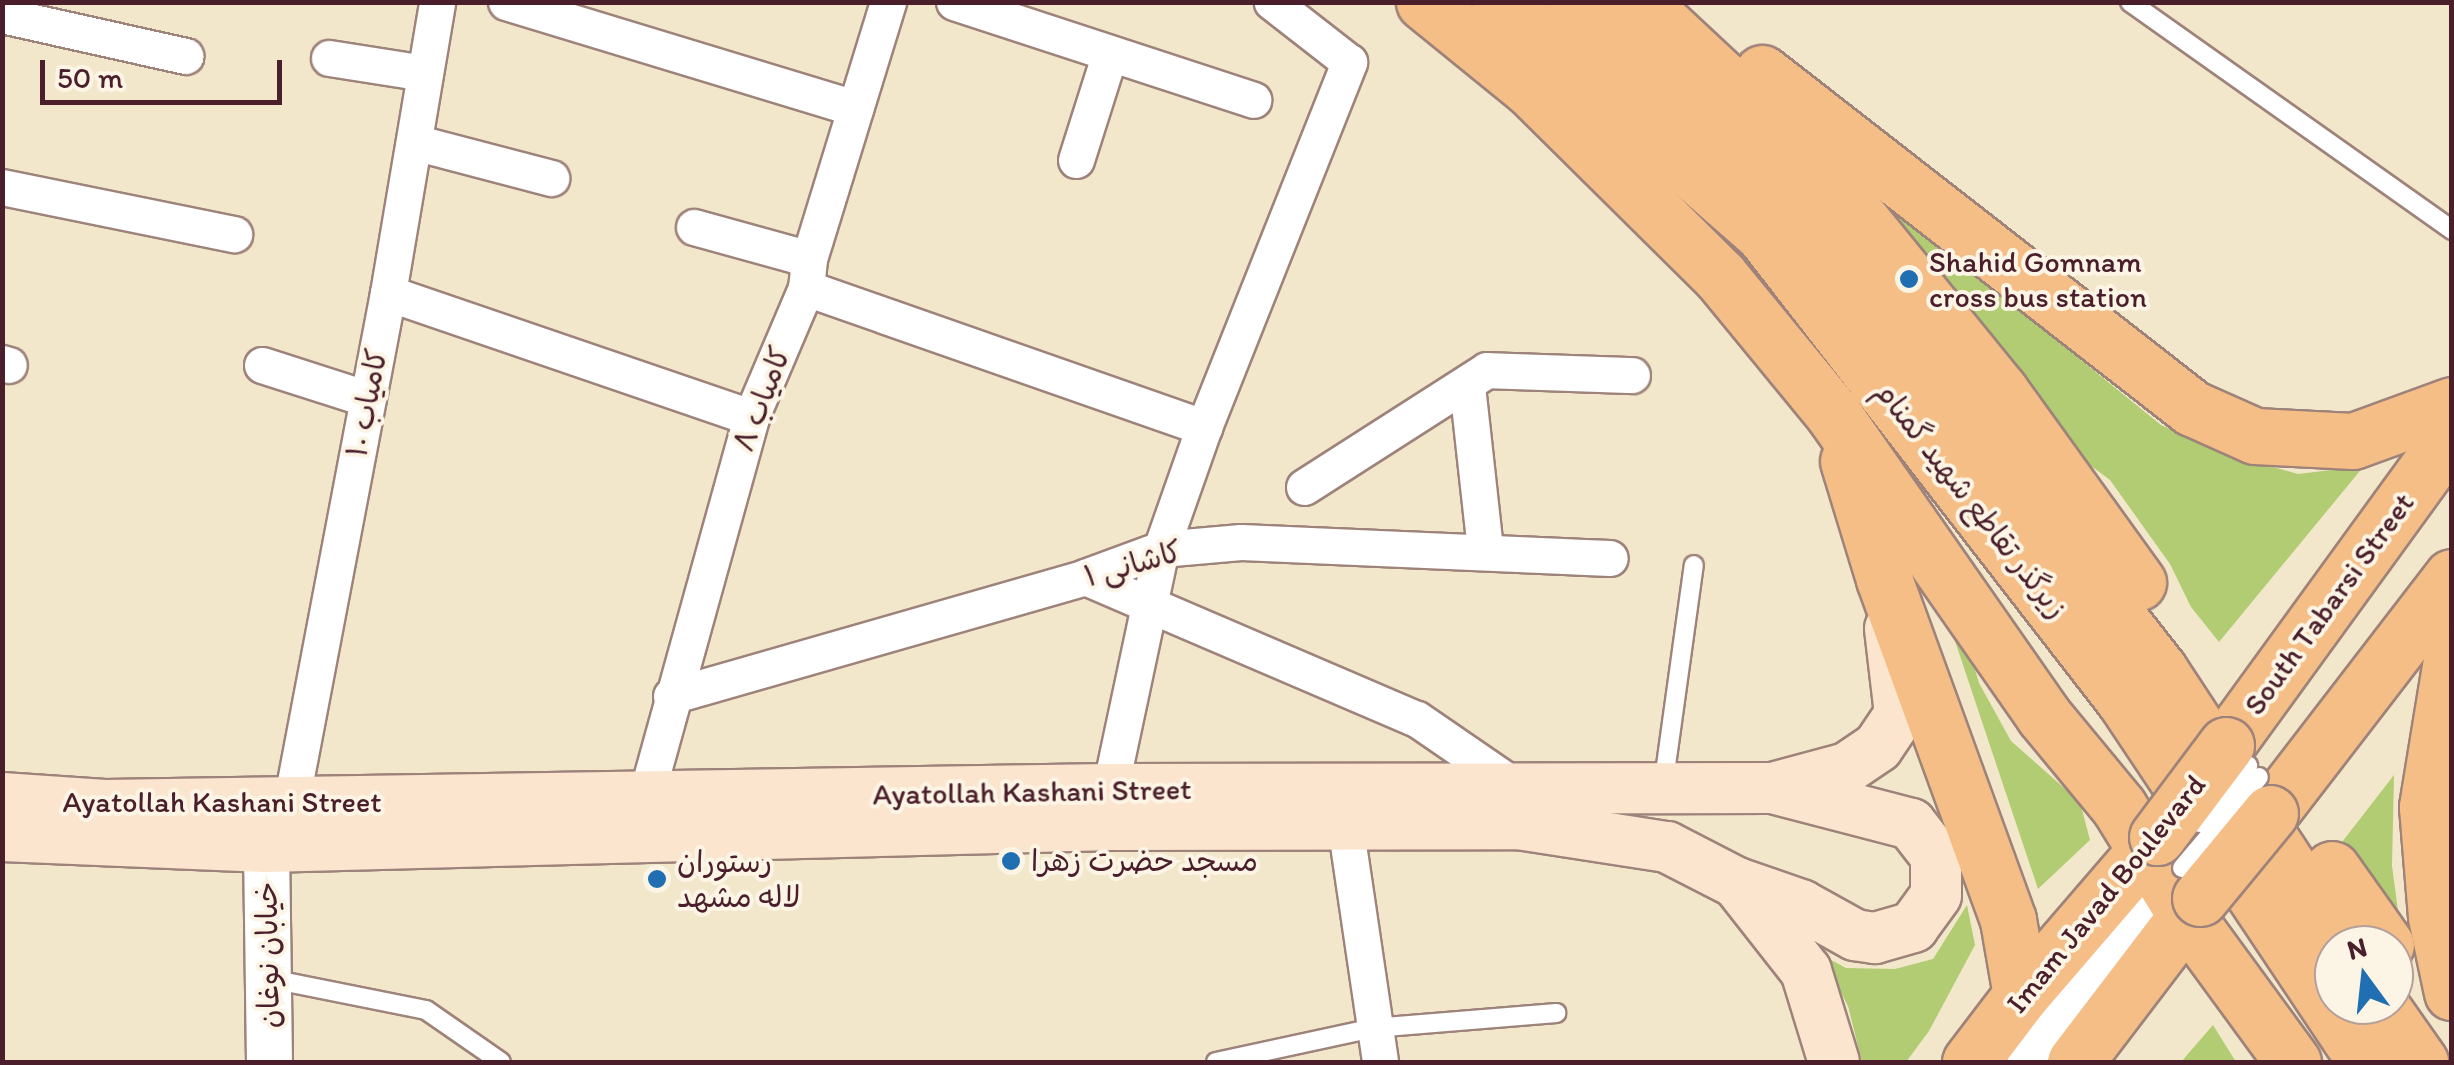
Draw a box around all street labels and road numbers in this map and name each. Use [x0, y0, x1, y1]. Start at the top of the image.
street label: کامیاب ۸ [725, 341, 799, 457]
street label: کامیاب ۱۰ [339, 346, 395, 460]
street label: زیرگذر تقاطع شهید گمنام [1867, 374, 2075, 626]
street label: South Tabarsi Street [2238, 488, 2420, 720]
street label: کاشانی ۱ [1080, 533, 1186, 595]
street label: Imam Javad Boulevard [1999, 768, 2213, 1020]
street label: Ayatollah Kashani Street [873, 771, 1191, 813]
street label: Ayatollah Kashani Street [63, 784, 381, 820]
street label: خیابان نوغان [249, 881, 287, 1029]

